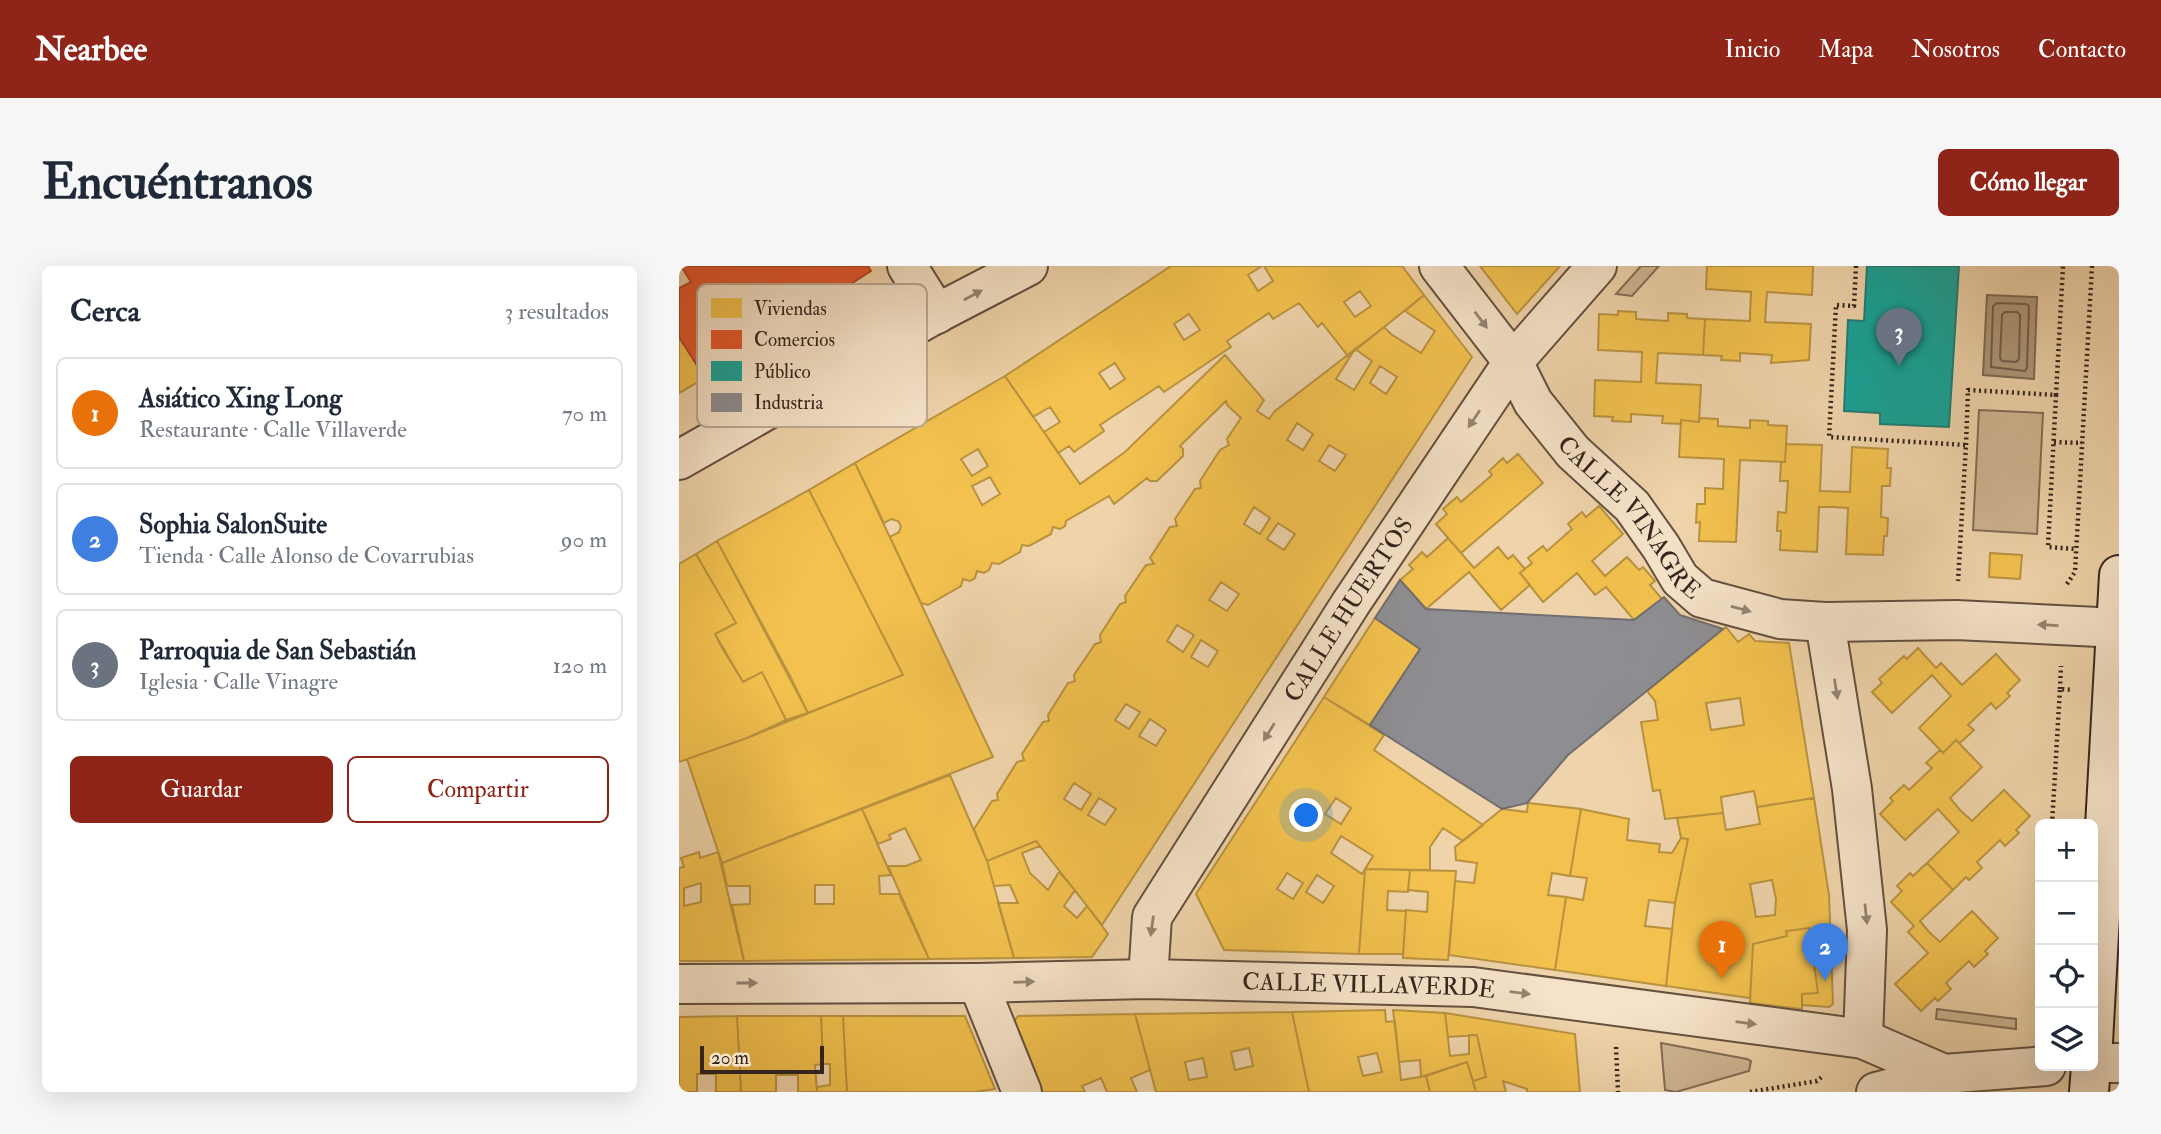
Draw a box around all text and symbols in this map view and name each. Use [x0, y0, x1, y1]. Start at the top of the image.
text: Nearbee [35, 29, 147, 70]
text: Inicio [1725, 34, 1780, 65]
text: Mapa [1818, 34, 1873, 65]
text: Nosotros [1911, 34, 2000, 65]
text: Contacto [2038, 34, 2126, 65]
button: Cómo llegar [1938, 149, 2119, 216]
text: Encuéntranos [42, 152, 313, 213]
legend [697, 284, 927, 427]
one-way arrow [964, 289, 984, 301]
text: Cerca [70, 293, 140, 330]
text: 3 resultados [505, 297, 609, 326]
text: Viviendas [754, 297, 827, 321]
pin: 3 [1876, 308, 1922, 366]
one-way arrow [1473, 311, 1488, 329]
text: Comercios [754, 328, 835, 352]
text: Público [754, 360, 811, 384]
text: Asiático Xing Long [139, 383, 342, 415]
text: Industria [754, 391, 823, 415]
text: 1 [91, 399, 99, 428]
text: 70 m [562, 399, 607, 428]
one-way arrow [1468, 409, 1481, 429]
text: Restaurante · Calle Villaverde [139, 415, 407, 444]
street label: CALLE VINAGRE [1551, 429, 1708, 606]
text: Sophia SalonSuite [139, 509, 327, 541]
street label: CALLE HUERTOS [1277, 511, 1420, 708]
text: 2 [89, 525, 101, 554]
text: 90 m [561, 525, 607, 554]
text: Tienda · Calle Alonso de Covarrubias [139, 541, 474, 570]
one-way arrow [1730, 604, 1752, 615]
one-way arrow [2037, 619, 2059, 630]
text: Parroquia de San Sebastián [139, 635, 416, 667]
text: 3 [91, 651, 99, 680]
text: 120 m [553, 651, 607, 680]
text: Iglesia · Calle Vinagre [139, 667, 338, 696]
one-way arrow [1831, 678, 1842, 700]
one-way arrow [1263, 722, 1276, 742]
button: Guardar [70, 756, 333, 823]
button: Compartir [347, 756, 609, 823]
your location [1289, 798, 1323, 832]
map controls [2035, 819, 2098, 1071]
button: + [2035, 819, 2098, 882]
button: − [2035, 882, 2098, 945]
one-way arrow [1860, 904, 1871, 926]
one-way arrow [1147, 915, 1158, 937]
pin: 1 [1699, 921, 1745, 979]
pin: 2 [1802, 923, 1848, 981]
button: locate [2035, 945, 2098, 1008]
street label: CALLE VILLAVERDE [1242, 966, 1498, 1005]
one-way arrow [1013, 976, 1035, 988]
one-way arrow [736, 978, 758, 989]
one-way arrow [1509, 988, 1531, 999]
button: layers [2035, 1008, 2098, 1071]
one-way arrow [1735, 1018, 1757, 1029]
scale bar [700, 1043, 824, 1075]
text: 20 m [711, 1046, 749, 1070]

